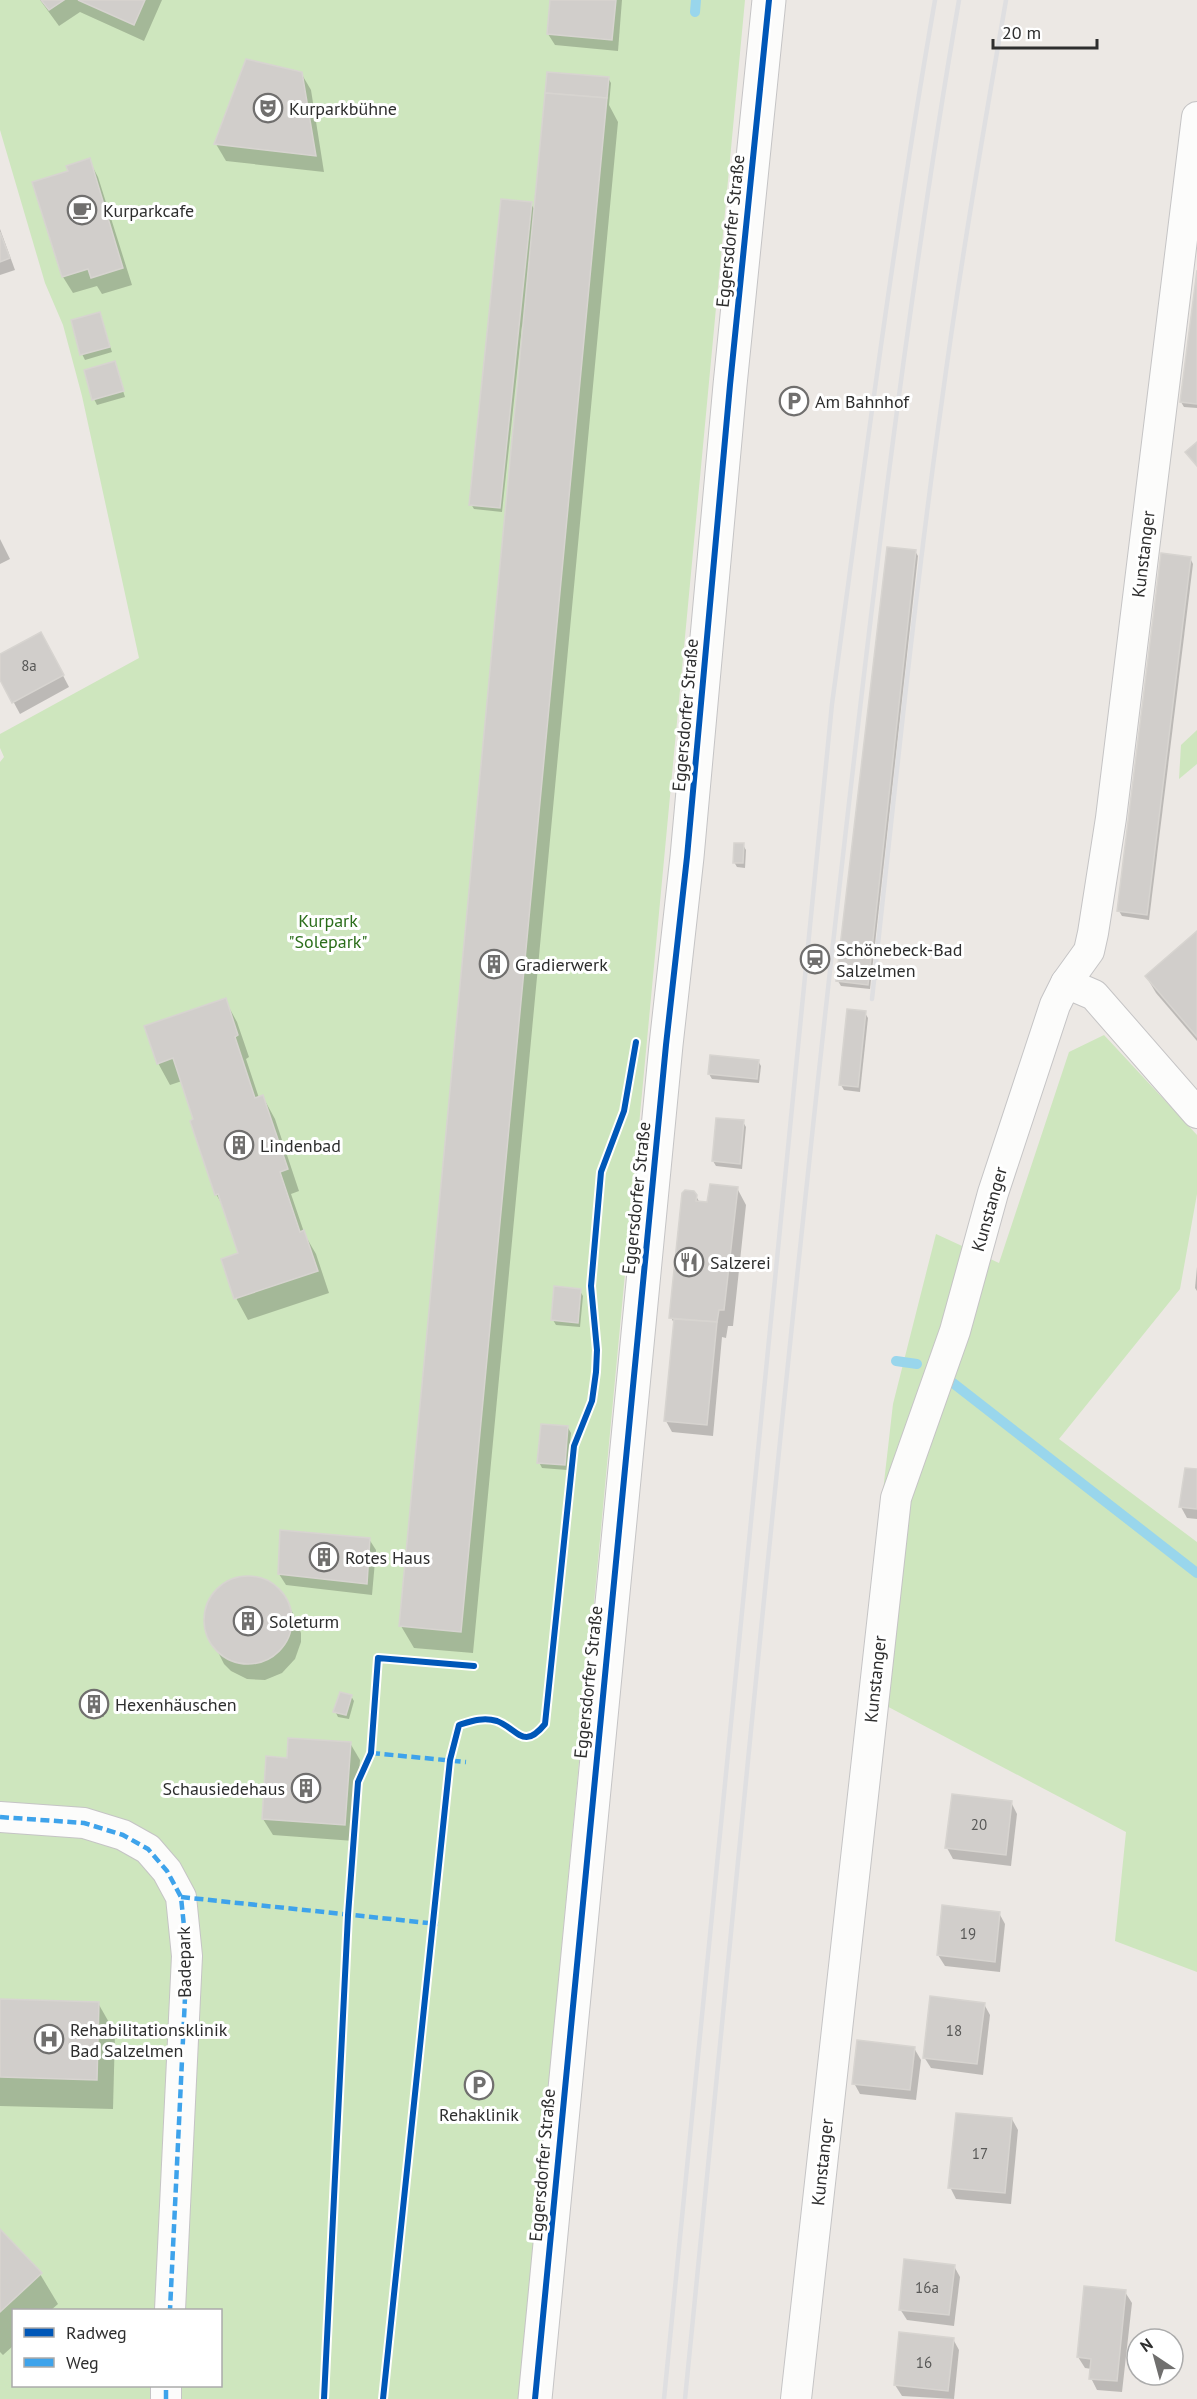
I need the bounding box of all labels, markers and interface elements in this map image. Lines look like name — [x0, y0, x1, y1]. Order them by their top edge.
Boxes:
scale bar — [993, 12, 1096, 50]
text: 20 m — [1002, 21, 1041, 44]
theatre icon: Kurparkbühne — [252, 92, 284, 124]
place label: Kurparkbühne — [289, 97, 397, 120]
street label: Eggersdorfer Straße — [711, 154, 749, 308]
cafe icon: Kurparkcafe — [66, 194, 98, 226]
place label: Kurparkcafe — [103, 199, 194, 222]
parking icon: Am Bahnhof — [778, 385, 810, 417]
place label: Am Bahnhof — [815, 390, 910, 413]
street label: Kunstanger — [1126, 509, 1160, 599]
street label: Eggersdorfer Straße — [667, 638, 703, 792]
house number: 8a — [21, 656, 37, 675]
park label: Kurpark "Solepark" — [288, 909, 368, 953]
place label: Schönebeck-Bad Salzelmen — [836, 938, 962, 982]
station icon: Schönebeck-Bad Salzelmen — [799, 943, 831, 975]
building icon: Gradierwerk — [478, 948, 510, 980]
place label: Gradierwerk — [515, 953, 608, 976]
street label: Eggersdorfer Straße — [617, 1121, 655, 1275]
building icon: Lindenbad — [223, 1129, 255, 1161]
place label: Lindenbad — [260, 1134, 341, 1157]
street label: Kunstanger — [966, 1164, 1012, 1254]
restaurant icon: Salzerei — [673, 1246, 705, 1278]
place label: Salzerei — [710, 1251, 771, 1274]
building icon: Rotes Haus — [308, 1541, 340, 1573]
place label: Rotes Haus — [345, 1546, 430, 1569]
building icon: Soleturm — [232, 1605, 264, 1637]
street label: Eggersdorfer Straße — [569, 1605, 607, 1759]
place label: Soleturm — [269, 1610, 339, 1633]
street label: Kunstanger — [859, 1634, 891, 1724]
building icon: Hexenhäuschen — [78, 1688, 110, 1720]
place label: Hexenhäuschen — [115, 1693, 237, 1716]
building icon: Schausiedehaus — [290, 1772, 322, 1804]
place label: Schausiedehaus — [162, 1777, 285, 1800]
house number: 20 — [971, 1815, 987, 1834]
house number: 19 — [960, 1924, 976, 1943]
street label: Badepark — [172, 1926, 196, 1998]
place label: Rehabilitationsklinik Bad Salzelmen — [70, 2018, 228, 2062]
house number: 18 — [946, 2021, 962, 2040]
hospital icon: Rehabilitationsklinik Bad Salzelmen — [33, 2023, 65, 2055]
parking icon: Rehaklinik — [463, 2069, 495, 2101]
street label: Eggersdorfer Straße — [524, 2088, 560, 2242]
place label: Rehaklinik — [439, 2103, 519, 2126]
street label: Kunstanger — [806, 2117, 838, 2207]
house number: 17 — [972, 2144, 988, 2163]
house number: 16a — [915, 2278, 939, 2297]
legend — [12, 2309, 222, 2387]
text: Radweg — [66, 2321, 127, 2344]
north arrow — [1125, 2327, 1185, 2387]
text: N — [1136, 2334, 1156, 2356]
text: Weg — [66, 2351, 99, 2374]
house number: 16 — [916, 2353, 932, 2372]

